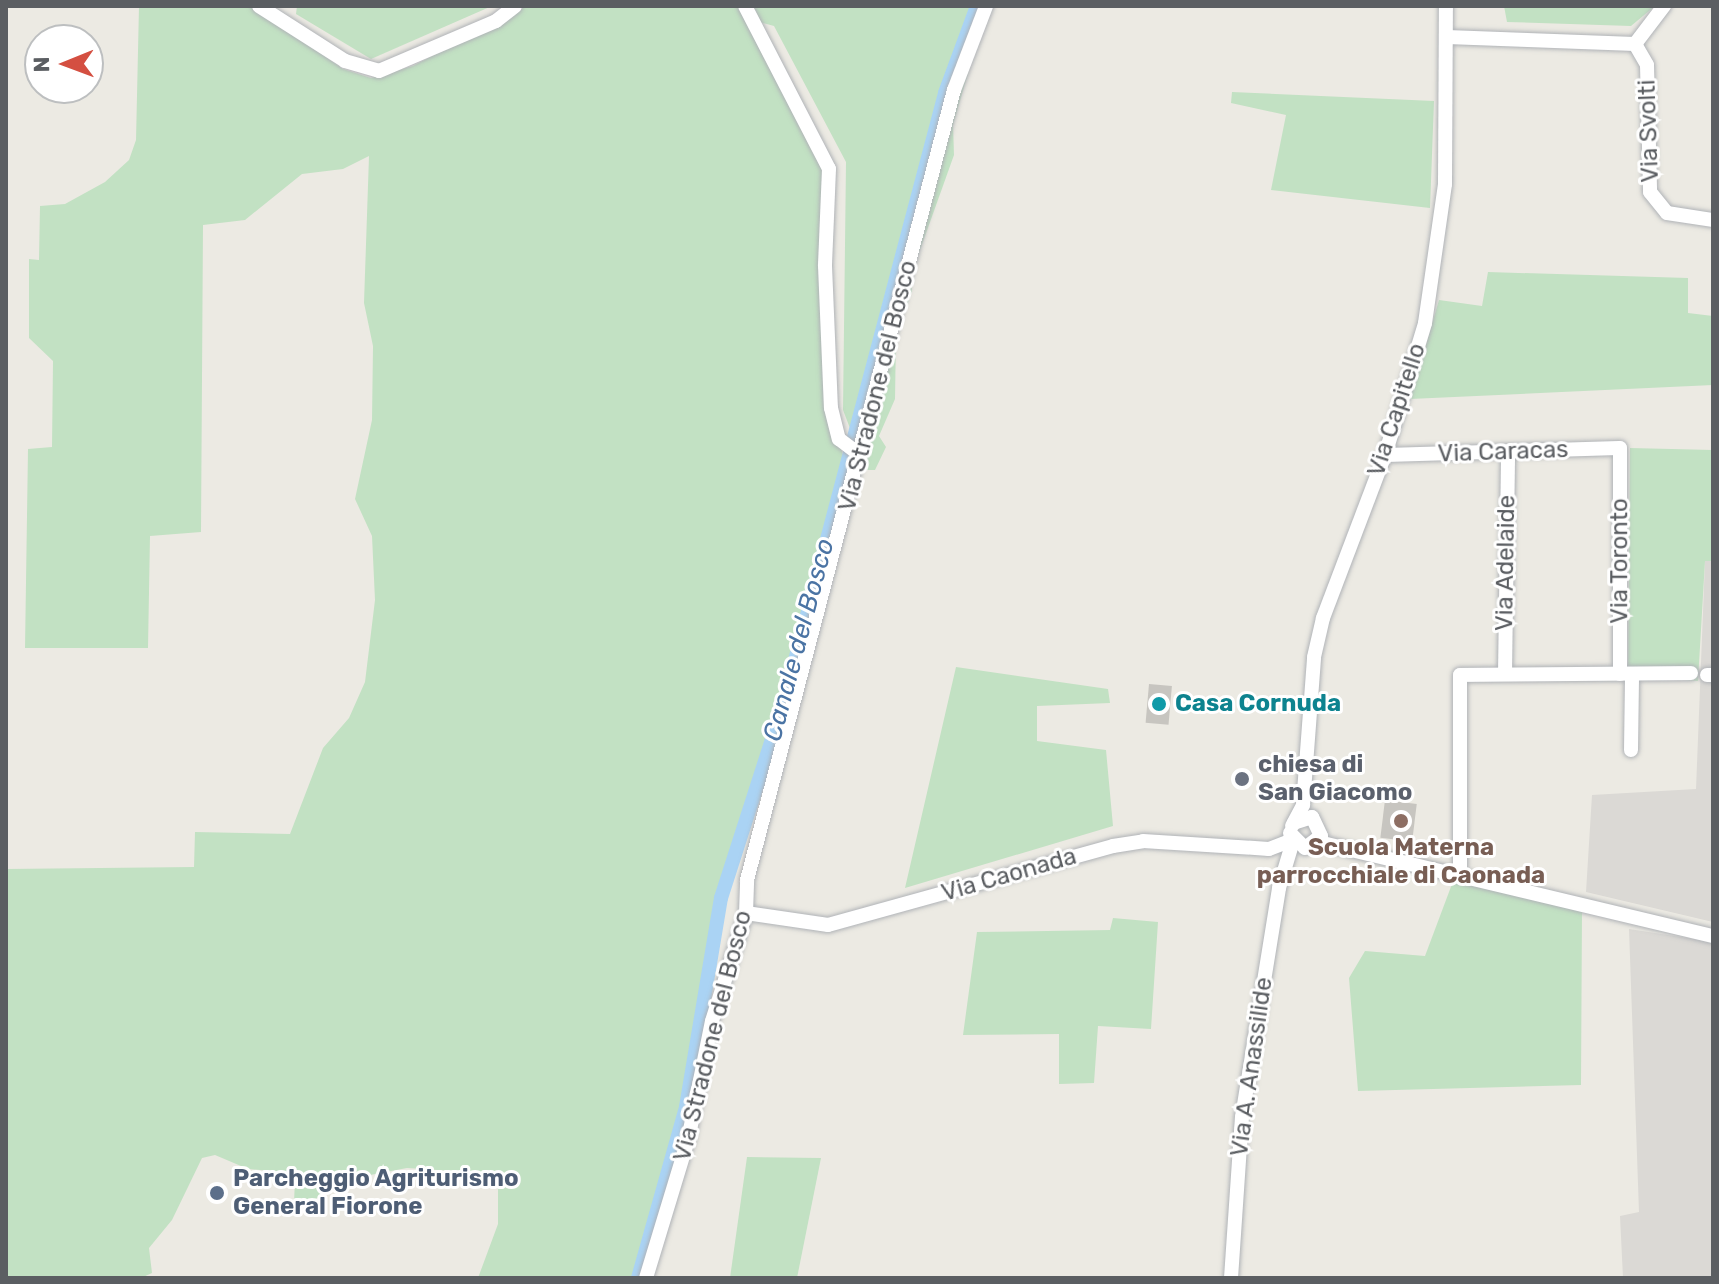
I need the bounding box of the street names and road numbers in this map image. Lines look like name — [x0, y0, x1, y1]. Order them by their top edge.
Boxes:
street label: Via Svolti — [1633, 79, 1665, 183]
street label: Via Stradone del Bosco — [833, 258, 923, 514]
street label: Via Capitello — [1362, 340, 1432, 480]
street label: Via Caracas — [1437, 435, 1569, 469]
street label: Via Adelaide — [1490, 494, 1522, 632]
street label: Via Toronto — [1606, 498, 1634, 624]
street label: Via Caonada — [938, 842, 1080, 908]
street label: Via Stradone del Bosco — [668, 908, 758, 1164]
street label: Via A. Anassilide — [1225, 975, 1279, 1159]

